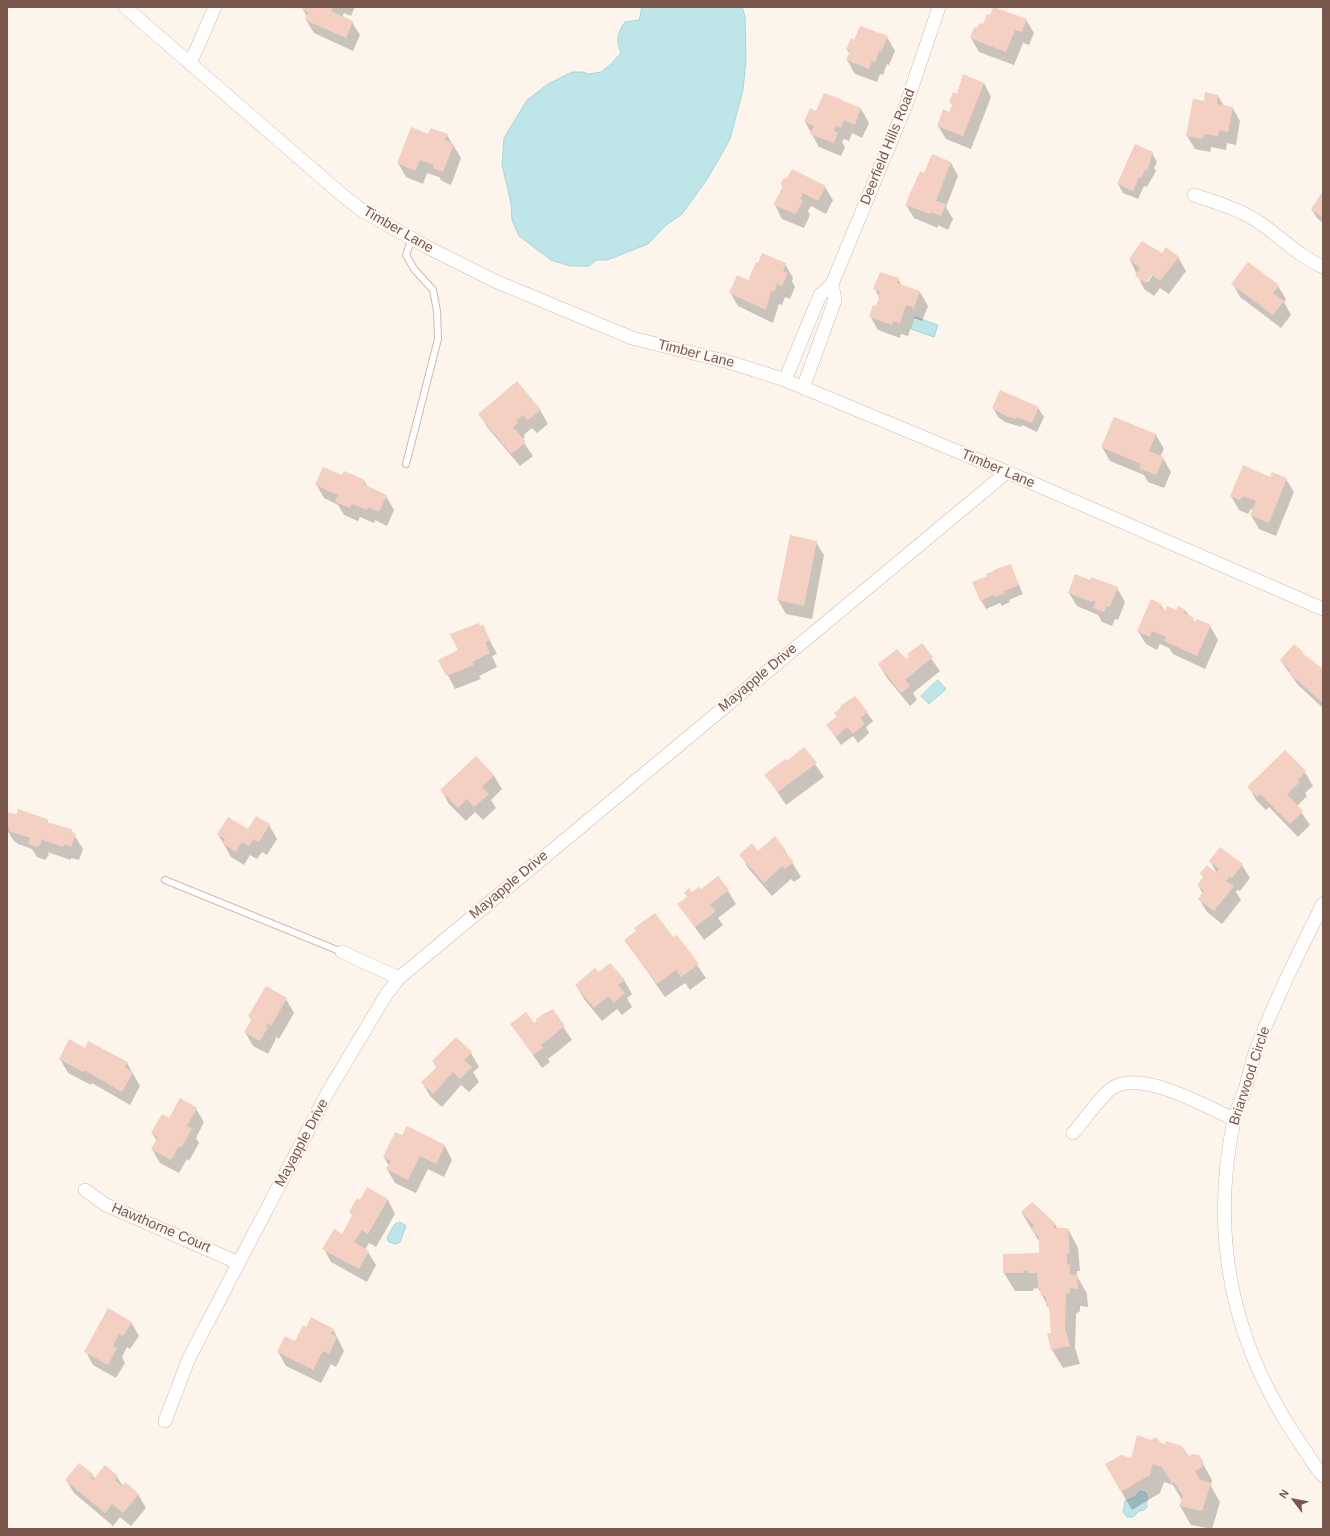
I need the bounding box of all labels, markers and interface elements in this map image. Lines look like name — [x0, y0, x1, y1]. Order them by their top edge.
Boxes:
street label: Deerfield Hills Road — [857, 86, 919, 208]
street label: Timber Lane — [360, 203, 436, 257]
street label: Timber Lane — [656, 336, 736, 372]
street label: Timber Lane — [959, 446, 1037, 492]
street label: Mayapple Drive — [715, 640, 801, 716]
street label: Mayapple Drive — [466, 847, 552, 923]
street label: Briarwood Circle — [1226, 1025, 1274, 1127]
street label: Mayapple Drive — [272, 1096, 332, 1190]
street label: Hawthorne Court — [109, 1200, 213, 1256]
north arrow — [1274, 1480, 1314, 1520]
text: N — [1277, 1487, 1291, 1500]

